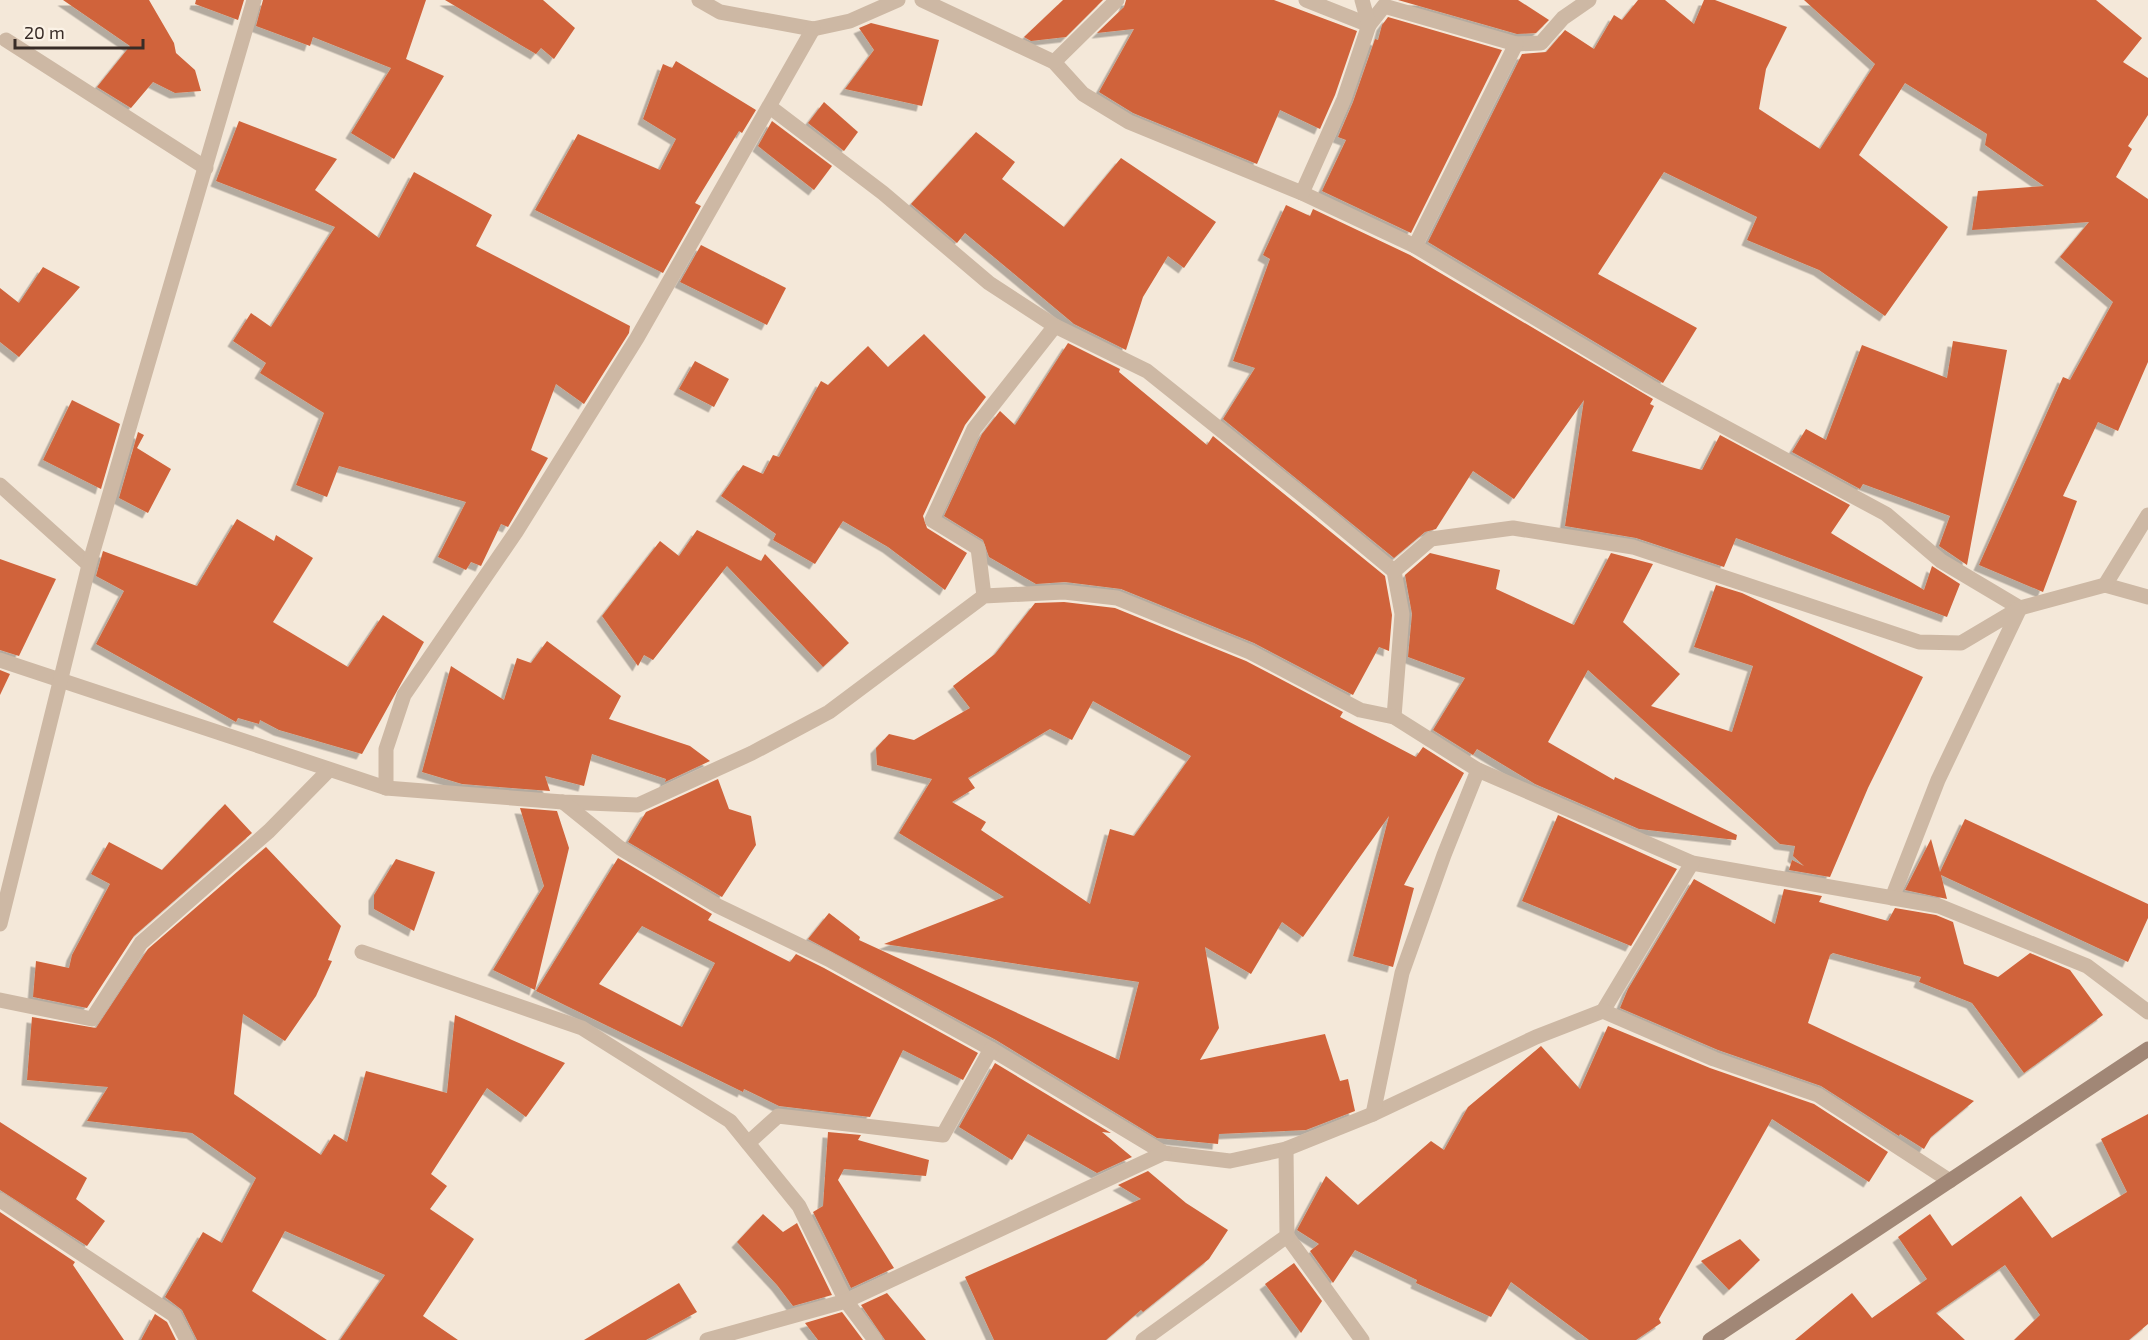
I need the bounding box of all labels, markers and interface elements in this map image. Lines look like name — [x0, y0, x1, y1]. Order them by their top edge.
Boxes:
scale bar — [15, 12, 142, 50]
text: 20 m — [24, 21, 65, 43]

